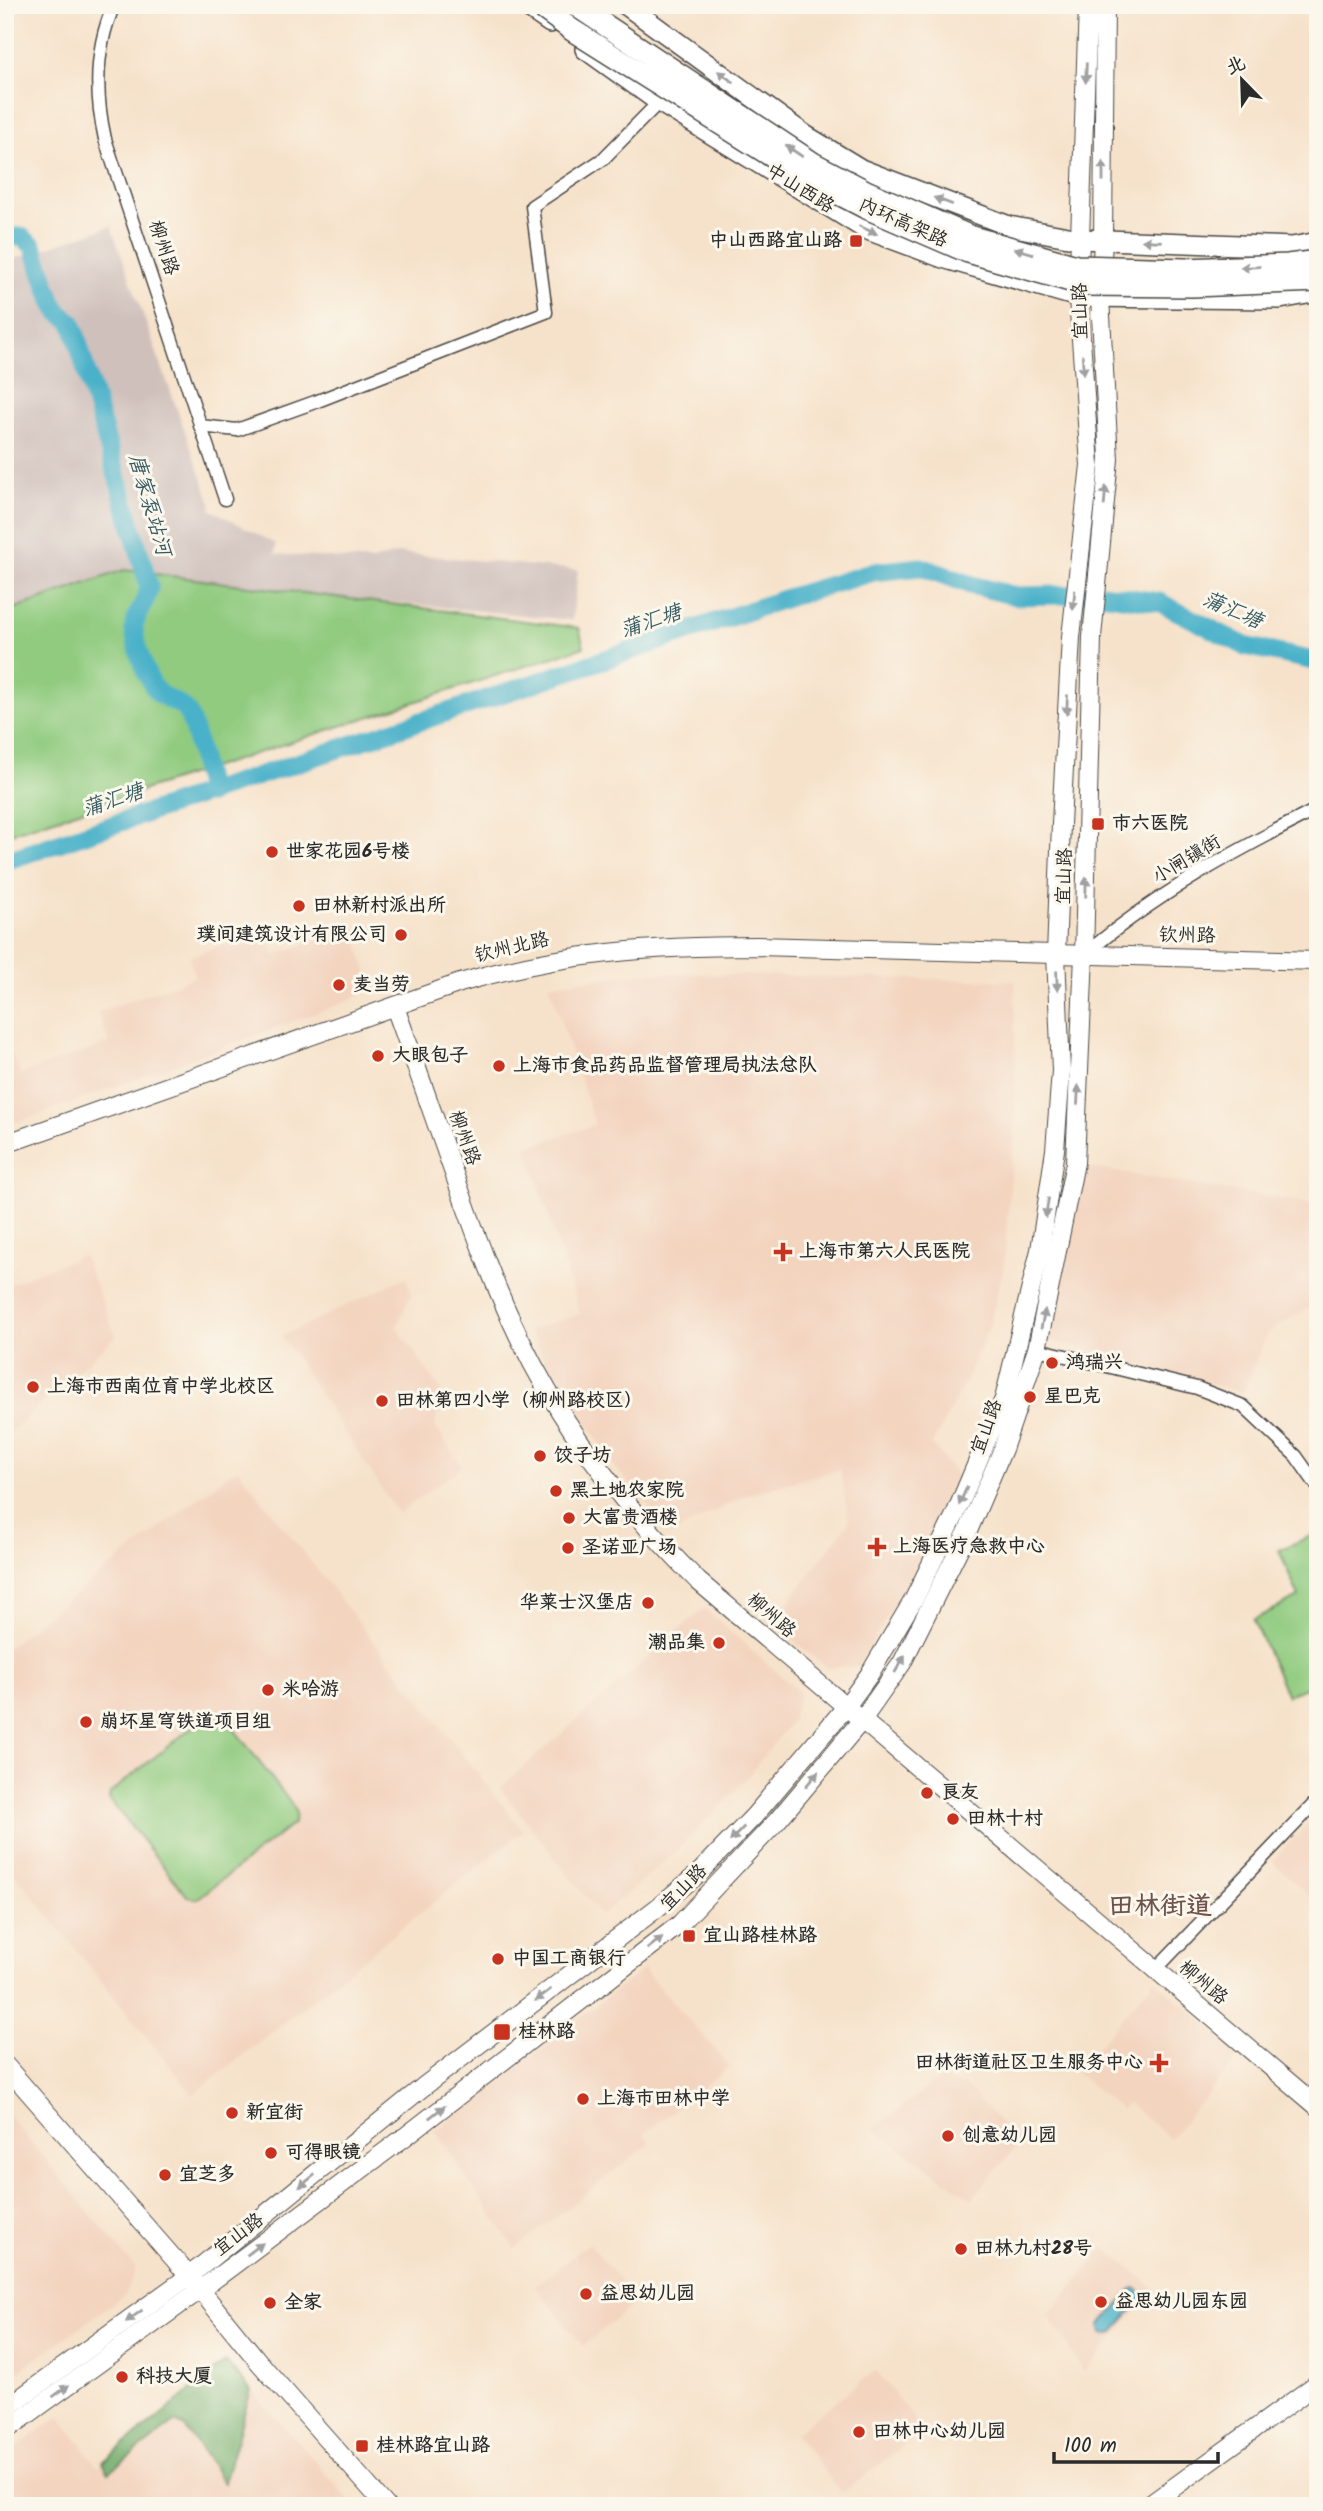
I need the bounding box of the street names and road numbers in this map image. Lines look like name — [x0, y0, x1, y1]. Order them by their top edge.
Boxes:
street label: 中山西路 — [760, 156, 840, 222]
street label: 内环高架路 — [853, 190, 953, 256]
street label: 柳州路 — [140, 216, 186, 280]
street label: 宜山路 — [1066, 282, 1096, 340]
street label: 小闸镇街 — [1147, 828, 1227, 892]
street label: 宜山路 — [1049, 847, 1081, 905]
street label: 钦州路 — [1158, 921, 1216, 951]
street label: 钦州北路 — [472, 925, 552, 971]
street label: 柳州路 — [440, 1106, 488, 1170]
street label: 宜山路 — [963, 1395, 1011, 1459]
street label: 柳州路 — [740, 1586, 802, 1646]
street label: 宜山路 — [653, 1857, 715, 1919]
street label: 柳州路 — [1172, 1953, 1234, 2013]
street label: 宜山路 — [207, 2206, 271, 2264]

